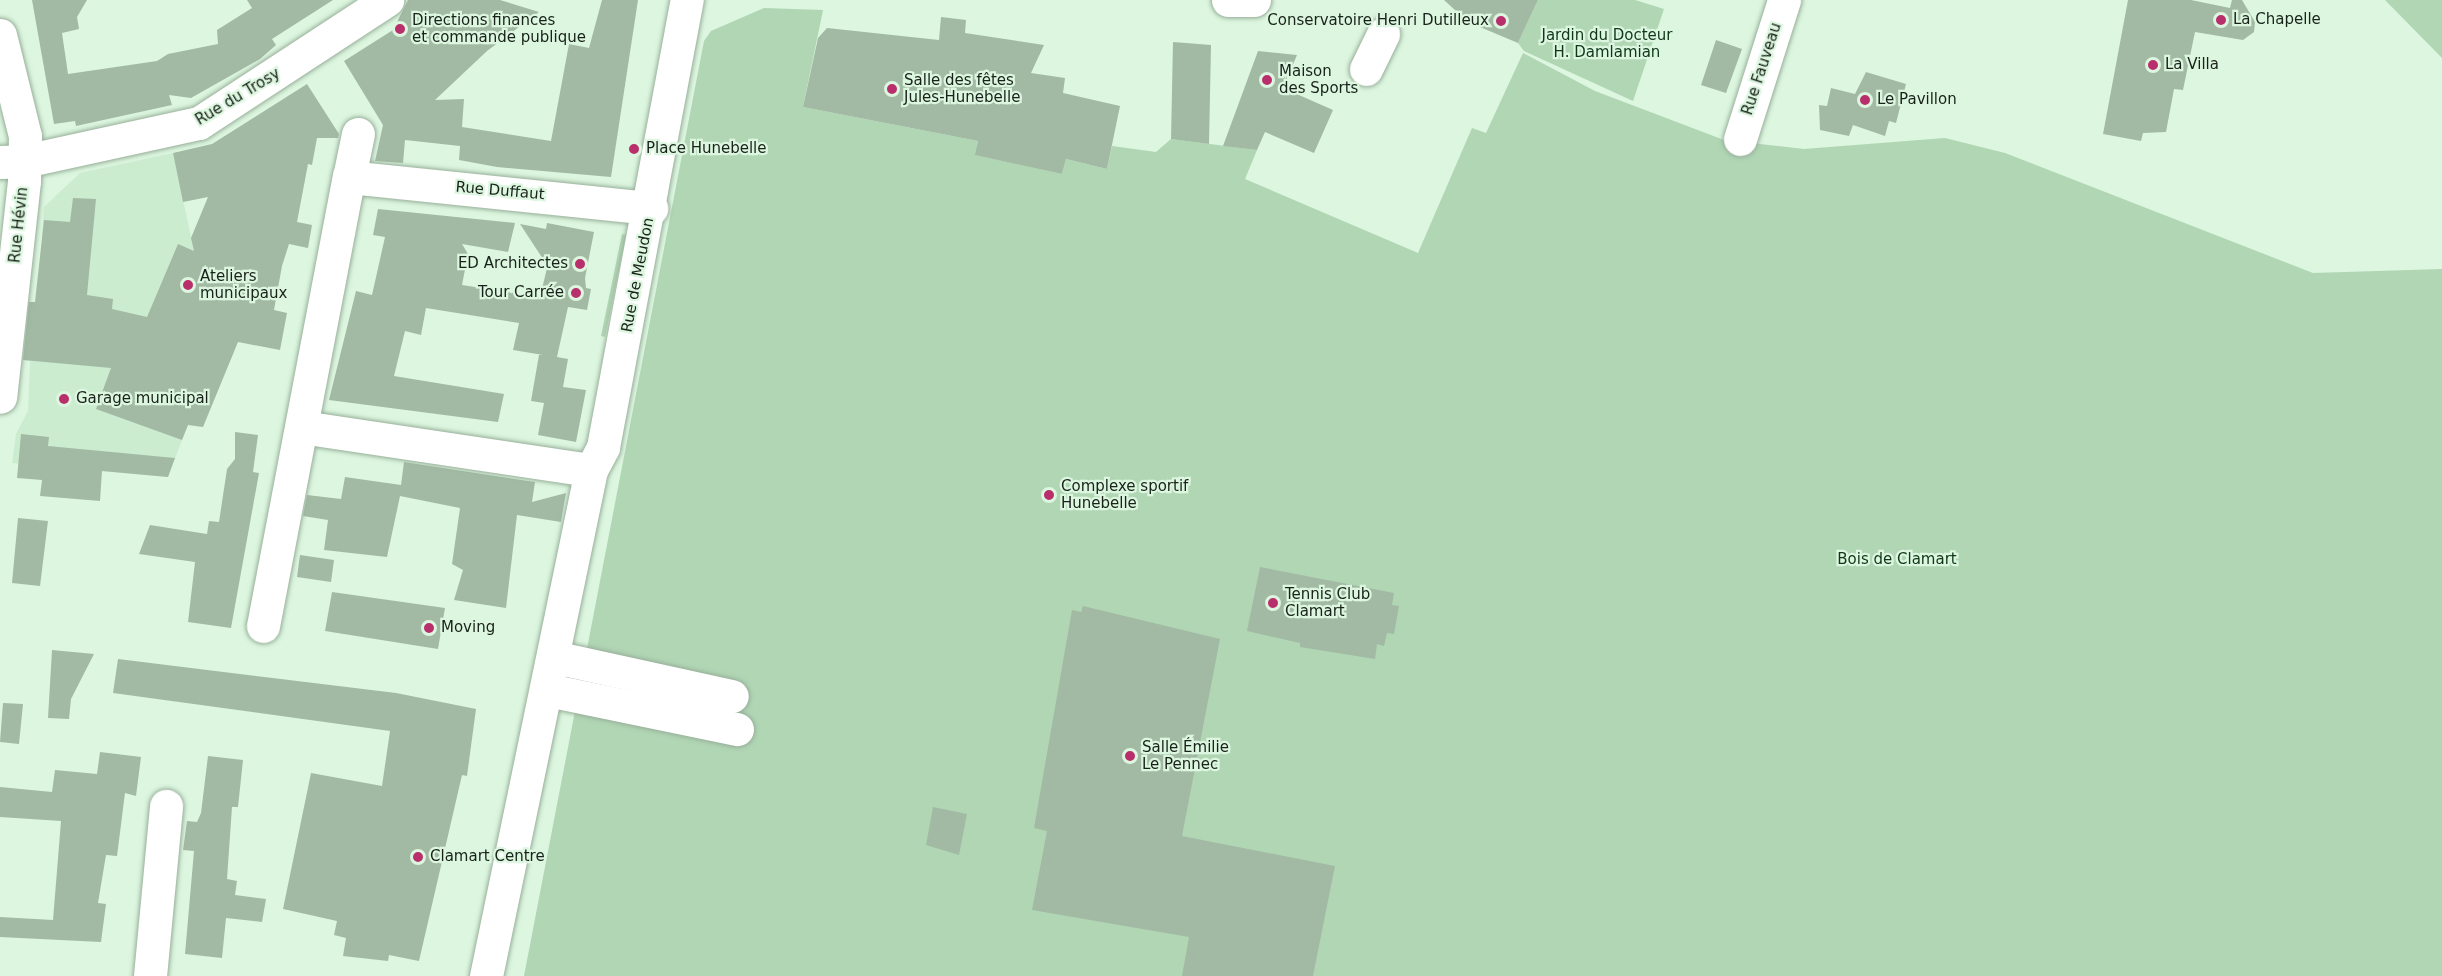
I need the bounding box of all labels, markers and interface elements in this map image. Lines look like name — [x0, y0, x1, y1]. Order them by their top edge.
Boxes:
place label: Directions finances et commande publique — [412, 11, 586, 46]
place label: La Chapelle — [2233, 11, 2321, 29]
place label: Conservatoire Henri Dutilleux — [1267, 12, 1489, 30]
marker: La Chapelle — [2214, 13, 2228, 27]
marker: Conservatoire Henri Dutilleux — [1494, 14, 1508, 28]
street label: Rue Fauveau — [1739, 21, 1785, 117]
marker: Directions finances et commande publique — [393, 22, 407, 36]
park label: Jardin du Docteur H. Damlamian — [1541, 26, 1673, 61]
place label: La Villa — [2165, 56, 2219, 74]
marker: La Villa — [2146, 58, 2160, 72]
place label: Maison des Sports — [1279, 62, 1358, 97]
street label: Rue du Trosy — [192, 65, 284, 129]
place label: Salle des fêtes Jules-Hunebelle — [904, 71, 1020, 106]
marker: Maison des Sports — [1260, 73, 1274, 87]
marker: Salle des fêtes Jules-Hunebelle — [885, 82, 899, 96]
place label: Le Pavillon — [1877, 91, 1957, 109]
marker: Le Pavillon — [1858, 93, 1872, 107]
place label: Place Hunebelle — [646, 140, 766, 158]
marker: Place Hunebelle — [627, 142, 641, 156]
street label: Rue Duffaut — [455, 178, 545, 204]
street label: Rue Hévin — [6, 186, 32, 264]
street label: Rue de Meudon — [618, 216, 658, 334]
place label: ED Architectes — [458, 255, 568, 273]
marker: ED Architectes — [573, 257, 587, 271]
place label: Ateliers municipaux — [200, 267, 287, 302]
marker: Ateliers municipaux — [181, 278, 195, 292]
place label: Tour Carrée — [478, 284, 564, 302]
marker: Tour Carrée — [569, 286, 583, 300]
place label: Garage municipal — [76, 390, 209, 408]
marker: Garage municipal — [57, 392, 71, 406]
place label: Complexe sportif Hunebelle — [1061, 477, 1188, 512]
marker: Complexe sportif Hunebelle — [1042, 488, 1056, 502]
park label: Bois de Clamart — [1837, 551, 1957, 569]
place label: Tennis Club Clamart — [1285, 585, 1370, 620]
marker: Tennis Club Clamart — [1266, 596, 1280, 610]
place label: Moving — [441, 619, 495, 637]
marker: Moving — [422, 621, 436, 635]
place label: Salle Émilie Le Pennec — [1142, 738, 1229, 773]
marker: Salle Émilie Le Pennec — [1123, 749, 1137, 763]
place label: Clamart Centre — [430, 848, 545, 866]
marker: Clamart Centre — [411, 850, 425, 864]

